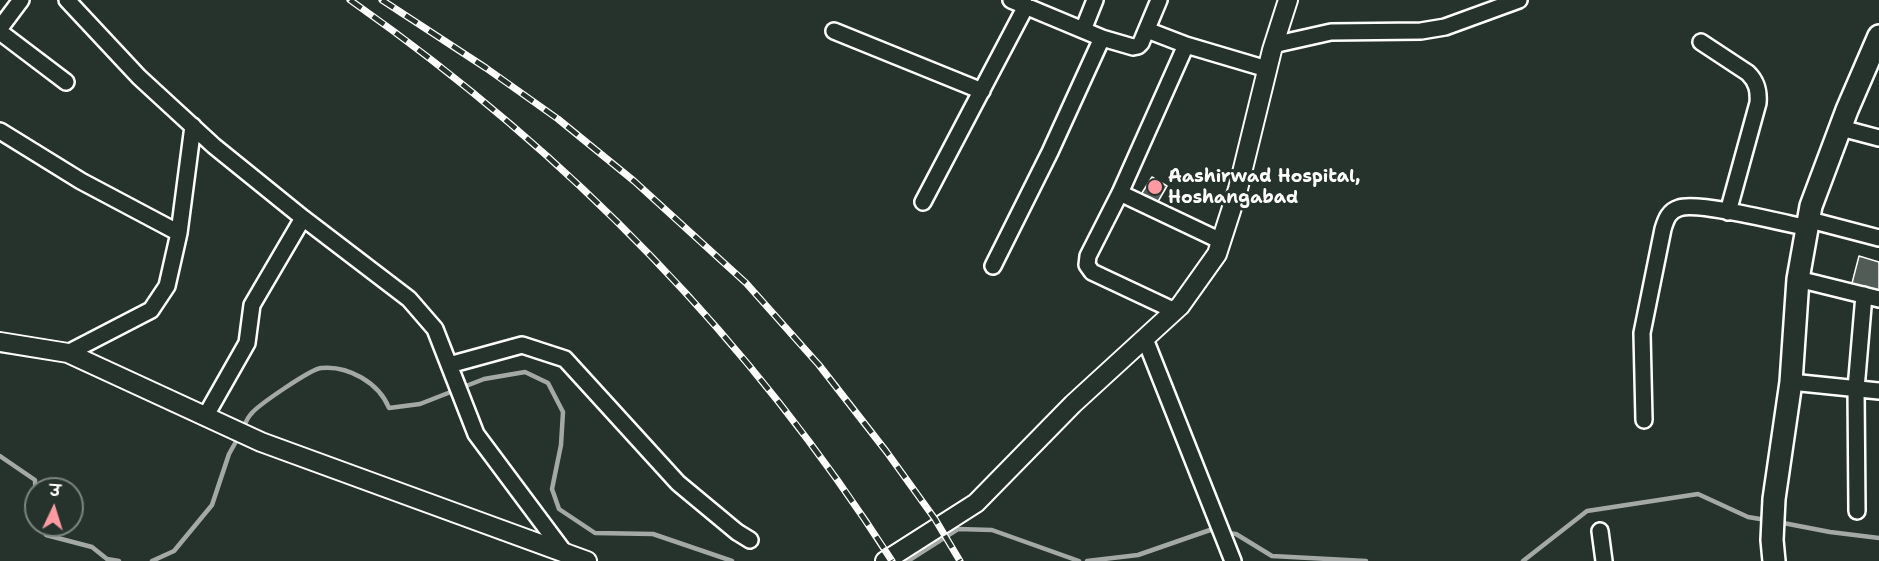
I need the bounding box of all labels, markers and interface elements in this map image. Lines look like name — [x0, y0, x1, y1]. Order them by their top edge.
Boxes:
place label: Aashirwad Hospital, Hoshangabad — [1168, 166, 1361, 208]
marker: Aashirwad Hospital, Hoshangabad — [1146, 178, 1164, 196]
north arrow — [24, 477, 84, 537]
text: उ — [49, 480, 61, 501]

